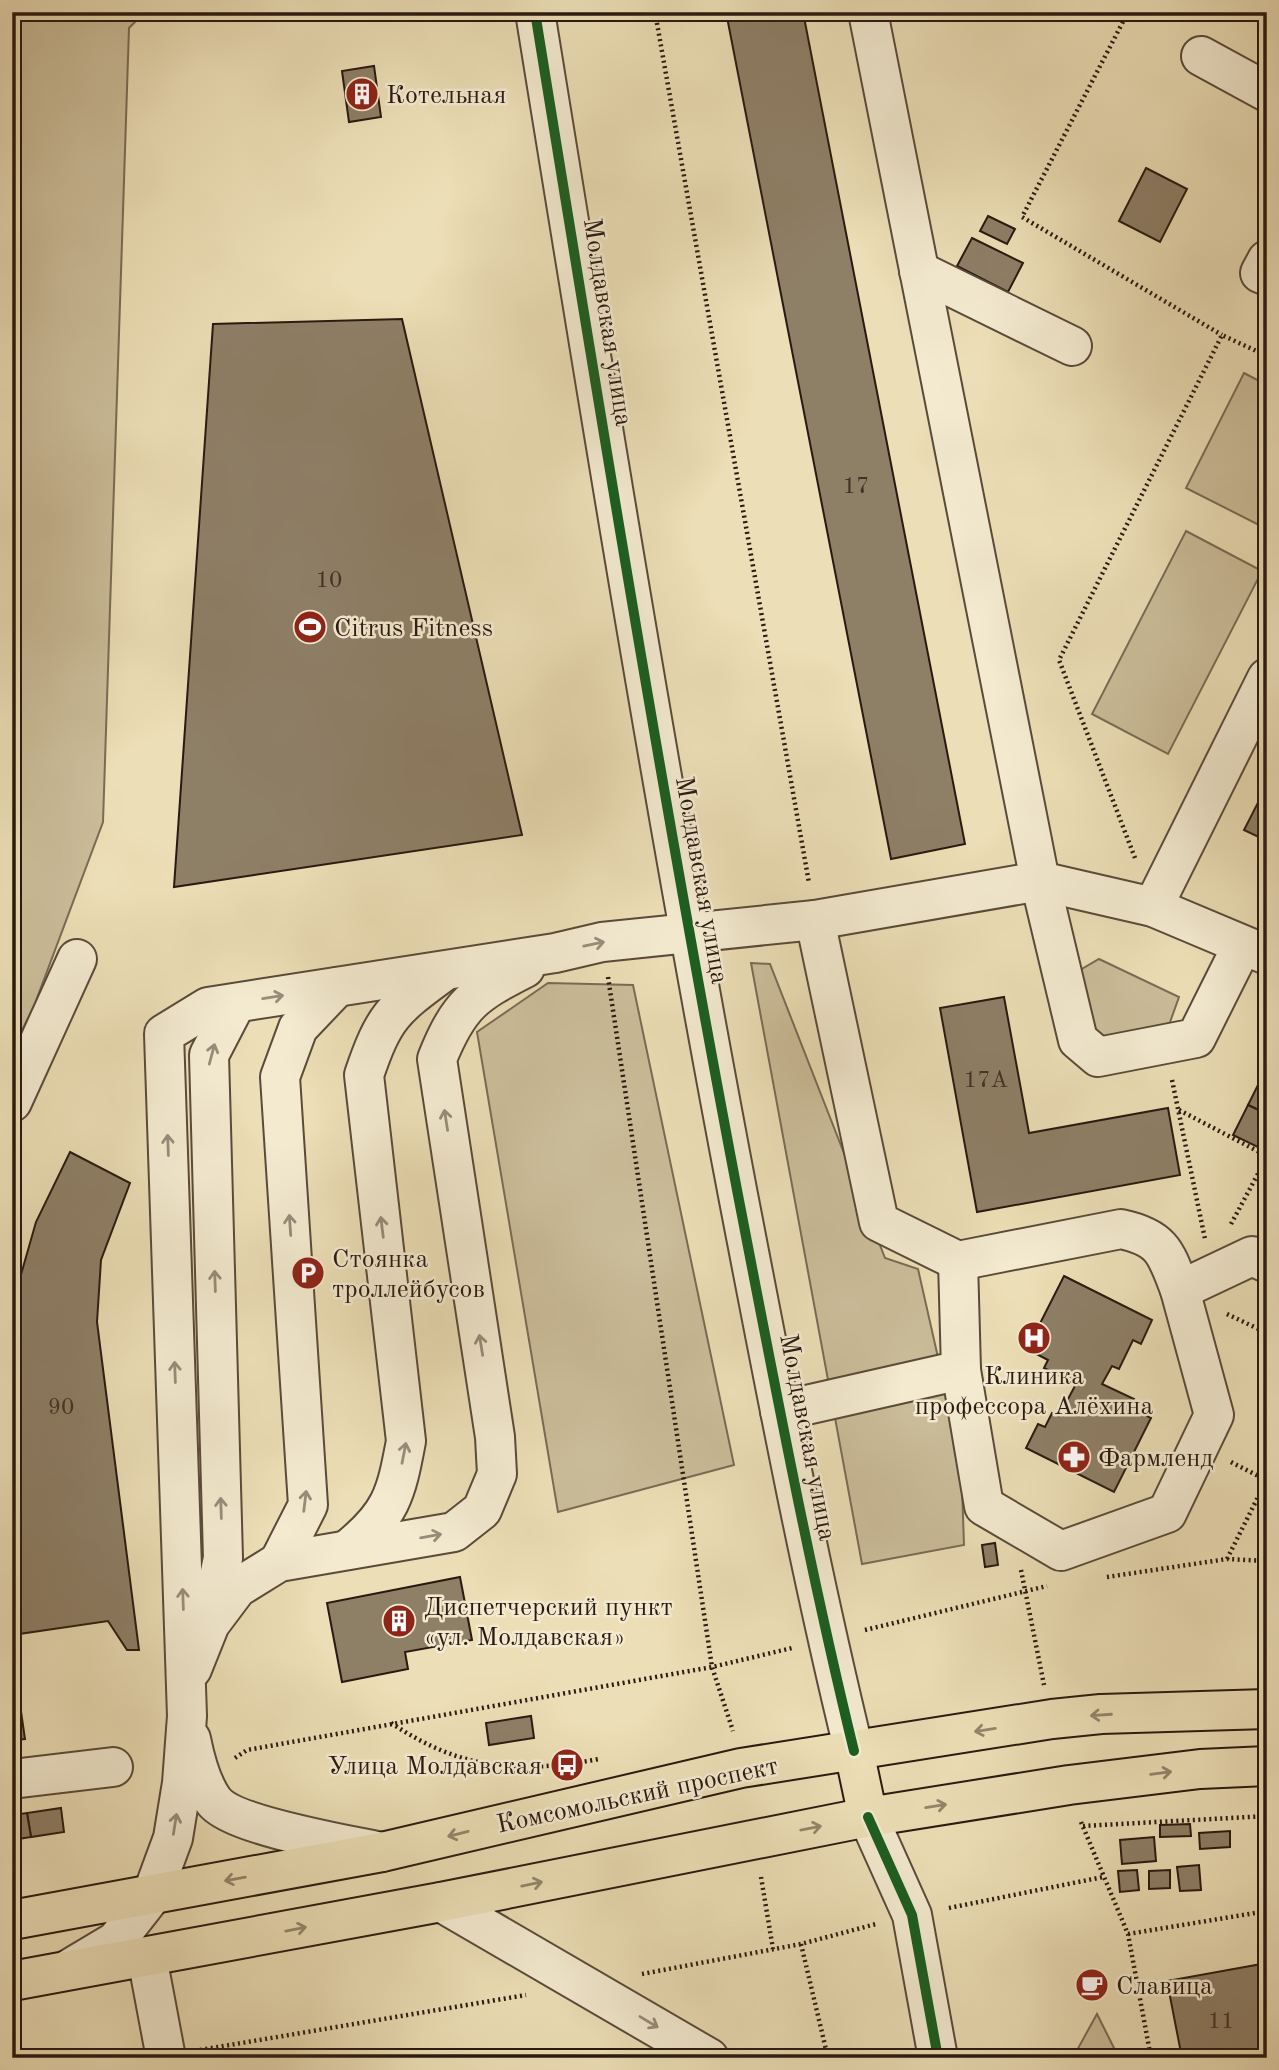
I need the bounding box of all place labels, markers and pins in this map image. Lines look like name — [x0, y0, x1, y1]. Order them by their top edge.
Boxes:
building icon: Котельная — [343, 75, 381, 113]
place label: Котельная — [386, 83, 507, 109]
sports icon: Citrus Fitness — [291, 608, 329, 646]
place label: Citrus Fitness — [334, 616, 493, 642]
place label: Стоянка троллейбусов — [332, 1247, 485, 1303]
parking icon: Стоянка троллейбусов — [289, 1254, 327, 1292]
hospital icon: Клиника профессора Алёхина — [1015, 1319, 1053, 1357]
place label: Клиника профессора Алёхина — [915, 1364, 1153, 1420]
pharmacy icon: Фармленд — [1055, 1438, 1093, 1476]
place label: Фармленд — [1098, 1446, 1213, 1472]
place label: Диспетчерский пункт «ул. Молдавская» — [424, 1595, 673, 1651]
building icon: Диспетчерский пункт «ул. Молдавская» — [380, 1602, 418, 1640]
bus stop icon: Улица Молдавская — [548, 1746, 586, 1784]
place label: Улица Молдавская — [328, 1754, 542, 1780]
cafe icon: Славица — [1073, 1966, 1111, 2004]
place label: Славица — [1116, 1974, 1213, 2000]

